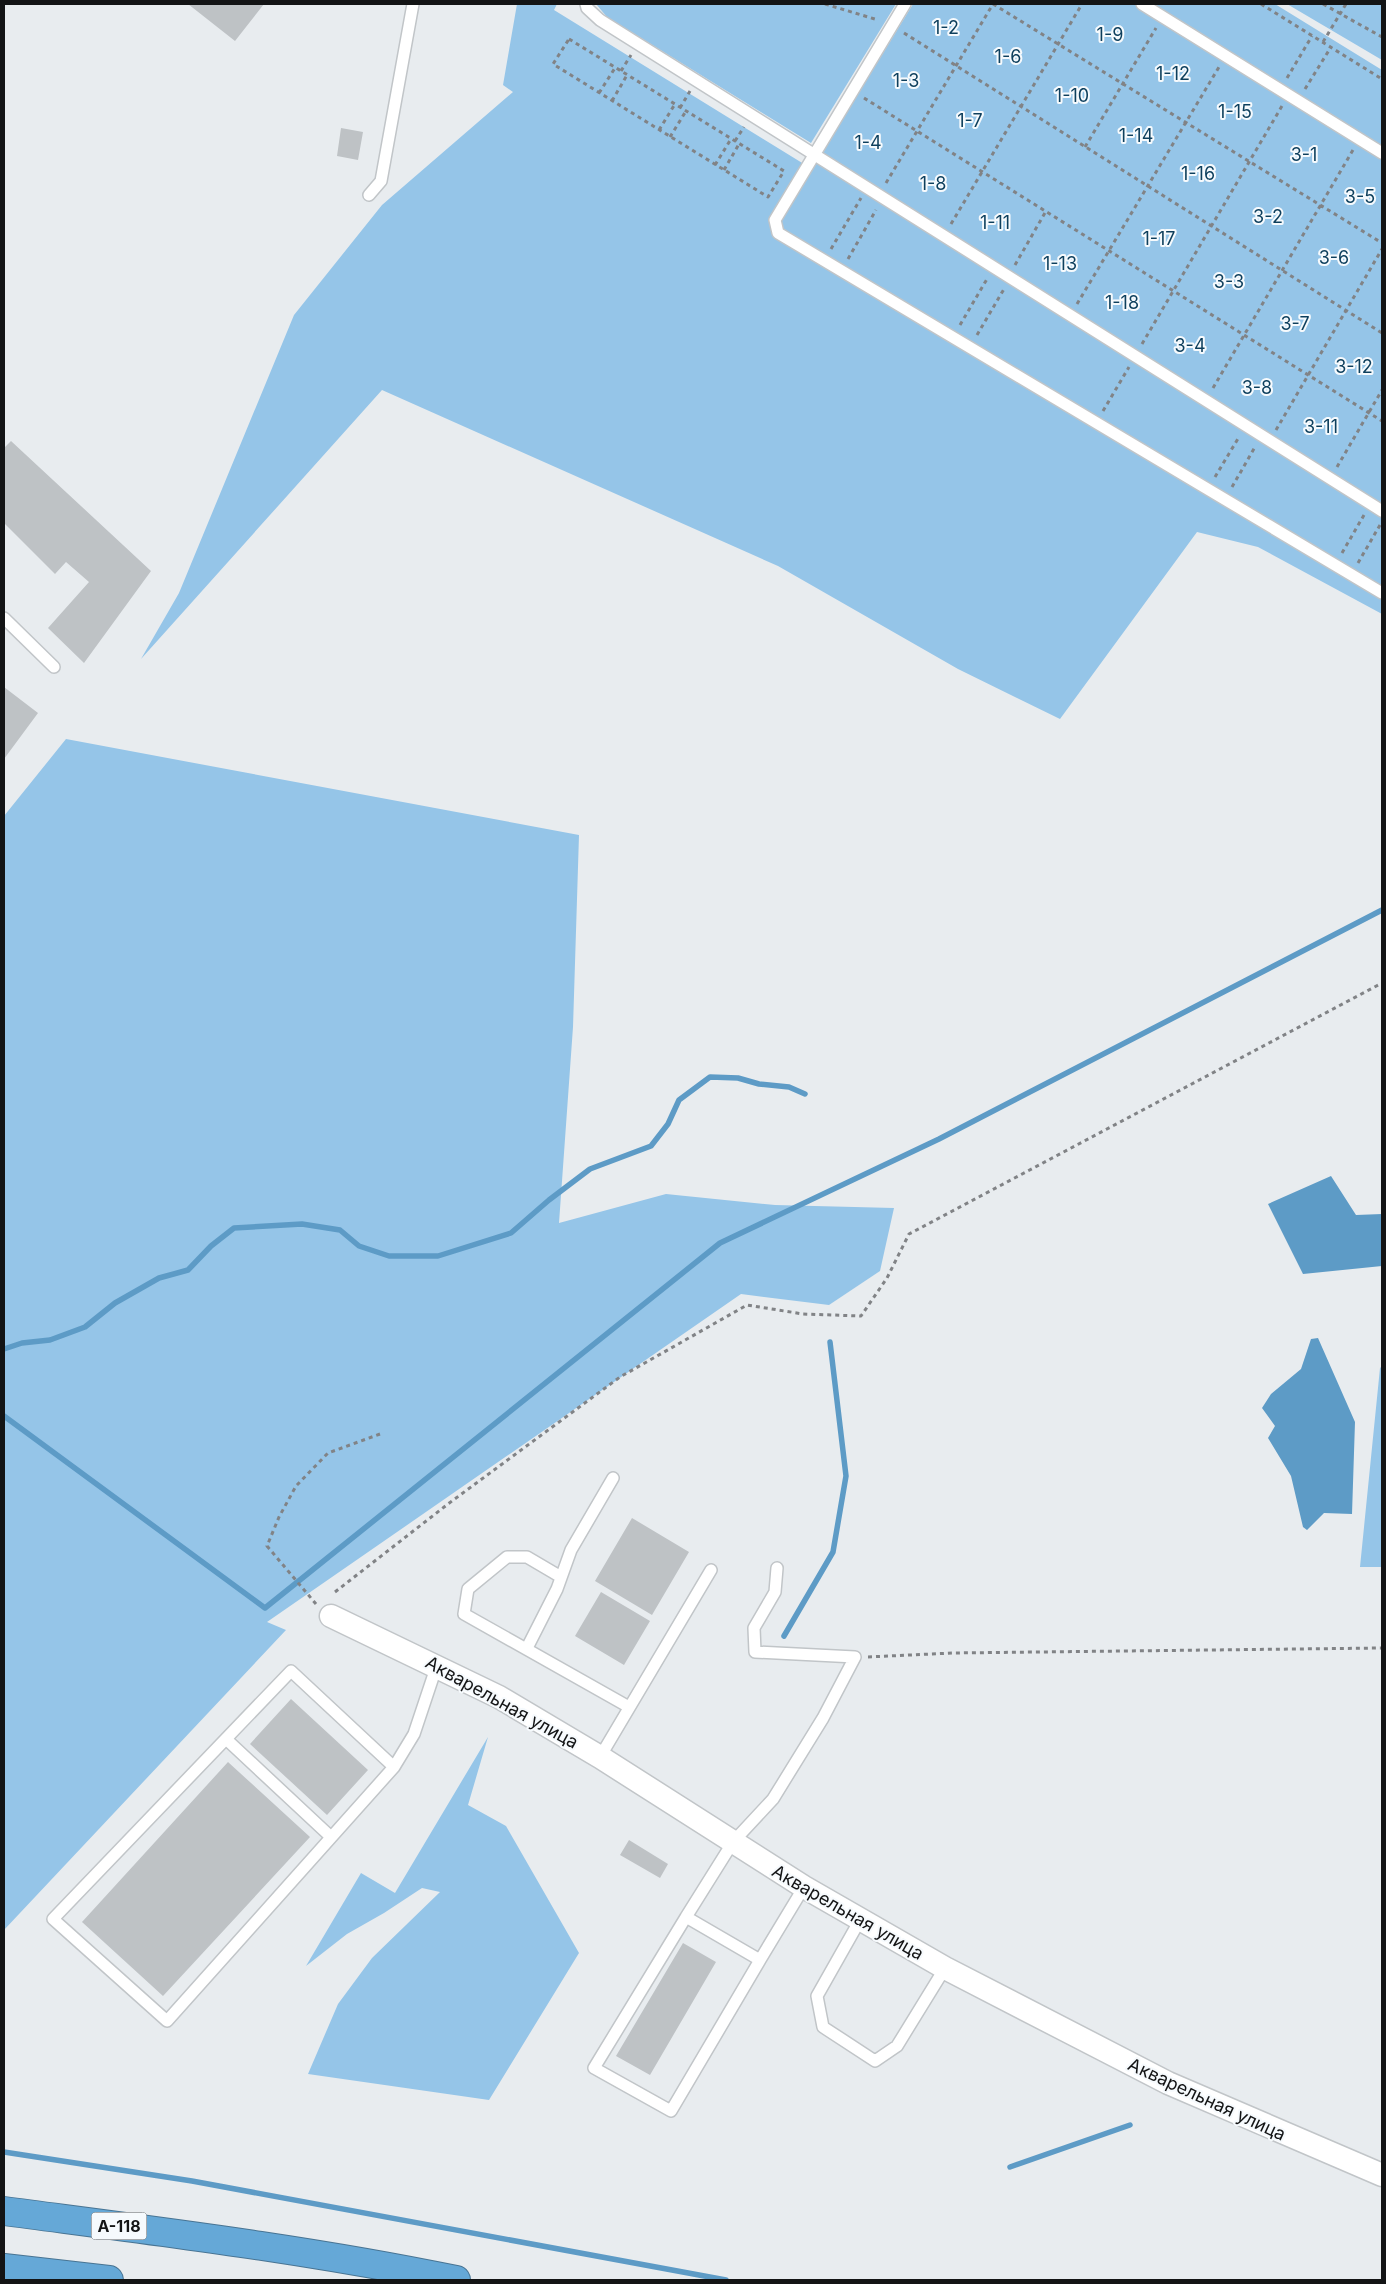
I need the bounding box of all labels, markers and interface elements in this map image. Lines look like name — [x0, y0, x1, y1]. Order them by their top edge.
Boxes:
park label: 1-2 — [933, 17, 959, 38]
park label: 1-9 — [1097, 24, 1123, 45]
park label: 1-6 — [995, 46, 1021, 67]
park label: 1-12 — [1156, 63, 1190, 84]
park label: 1-3 — [893, 70, 919, 91]
park label: 1-10 — [1055, 85, 1089, 106]
park label: 1-15 — [1218, 101, 1252, 122]
park label: 1-7 — [957, 110, 983, 131]
park label: 1-14 — [1119, 125, 1153, 146]
park label: 1-4 — [854, 132, 882, 153]
park label: 3-1 — [1291, 144, 1317, 165]
park label: 1-16 — [1181, 163, 1215, 184]
park label: 1-8 — [920, 173, 946, 194]
park label: 3-5 — [1345, 186, 1375, 207]
park label: 3-2 — [1253, 206, 1283, 227]
park label: 1-11 — [980, 212, 1010, 233]
park label: 1-17 — [1142, 228, 1176, 249]
park label: 3-6 — [1319, 247, 1349, 268]
park label: 1-13 — [1043, 253, 1077, 274]
park label: 3-3 — [1214, 271, 1244, 292]
park label: 1-18 — [1105, 292, 1139, 313]
park label: 3-7 — [1280, 313, 1310, 334]
park label: 3-4 — [1174, 335, 1206, 356]
park label: 3-12 — [1335, 356, 1373, 377]
park label: 3-8 — [1242, 377, 1272, 398]
park label: 3-11 — [1304, 416, 1338, 437]
street label: Акварельная улица — [422, 1651, 582, 1753]
street label: Акварельная улица — [769, 1860, 927, 1964]
street label: Акварельная улица — [1125, 2053, 1289, 2145]
road number: А-118 — [92, 2212, 146, 2240]

